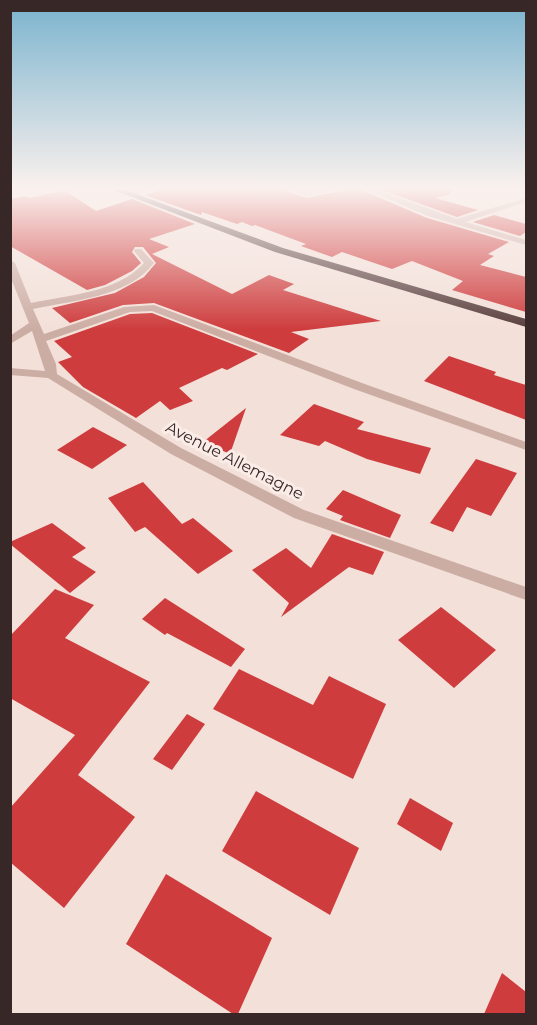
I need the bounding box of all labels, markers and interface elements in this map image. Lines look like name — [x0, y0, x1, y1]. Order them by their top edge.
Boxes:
street label: Avenue Allemagne — [163, 417, 307, 503]

